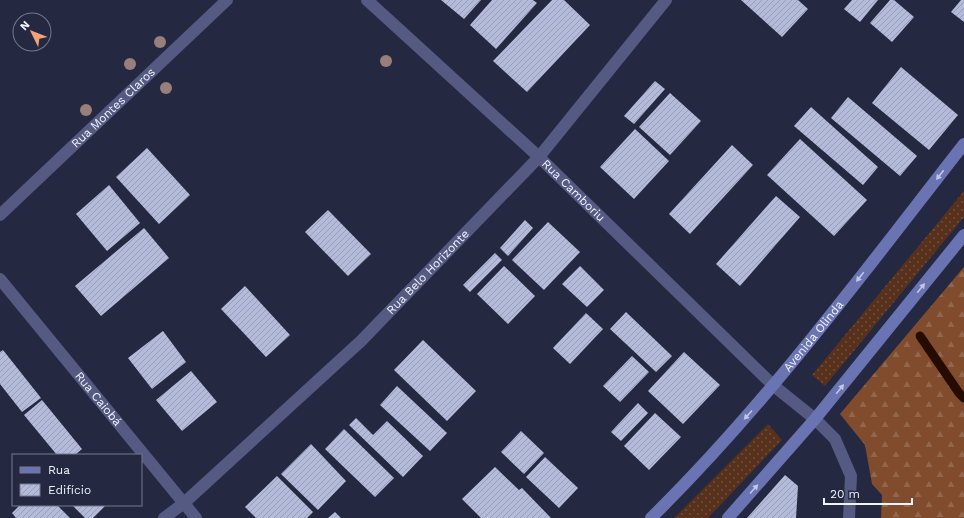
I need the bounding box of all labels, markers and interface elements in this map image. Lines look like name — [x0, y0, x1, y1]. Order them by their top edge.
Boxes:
north arrow — [12, 12, 52, 52]
text: N — [18, 18, 33, 33]
street label: Rua Montes Claros — [69, 65, 158, 151]
street label: Rua Camboriu — [539, 157, 608, 224]
one-way arrow — [936, 169, 944, 180]
street label: Rua Belo Horizonte — [384, 227, 472, 317]
one-way arrow — [856, 271, 864, 282]
one-way arrow — [917, 283, 926, 294]
street label: Avenida Olinda — [781, 298, 846, 374]
street label: Rua Caiobá — [72, 369, 125, 429]
one-way arrow — [835, 384, 844, 395]
one-way arrow — [743, 410, 753, 420]
legend — [12, 454, 142, 506]
text: Rua — [48, 463, 70, 477]
scale bar — [824, 480, 912, 506]
text: Edifício — [48, 483, 91, 497]
one-way arrow — [750, 484, 759, 494]
text: 20 m — [830, 487, 860, 501]

